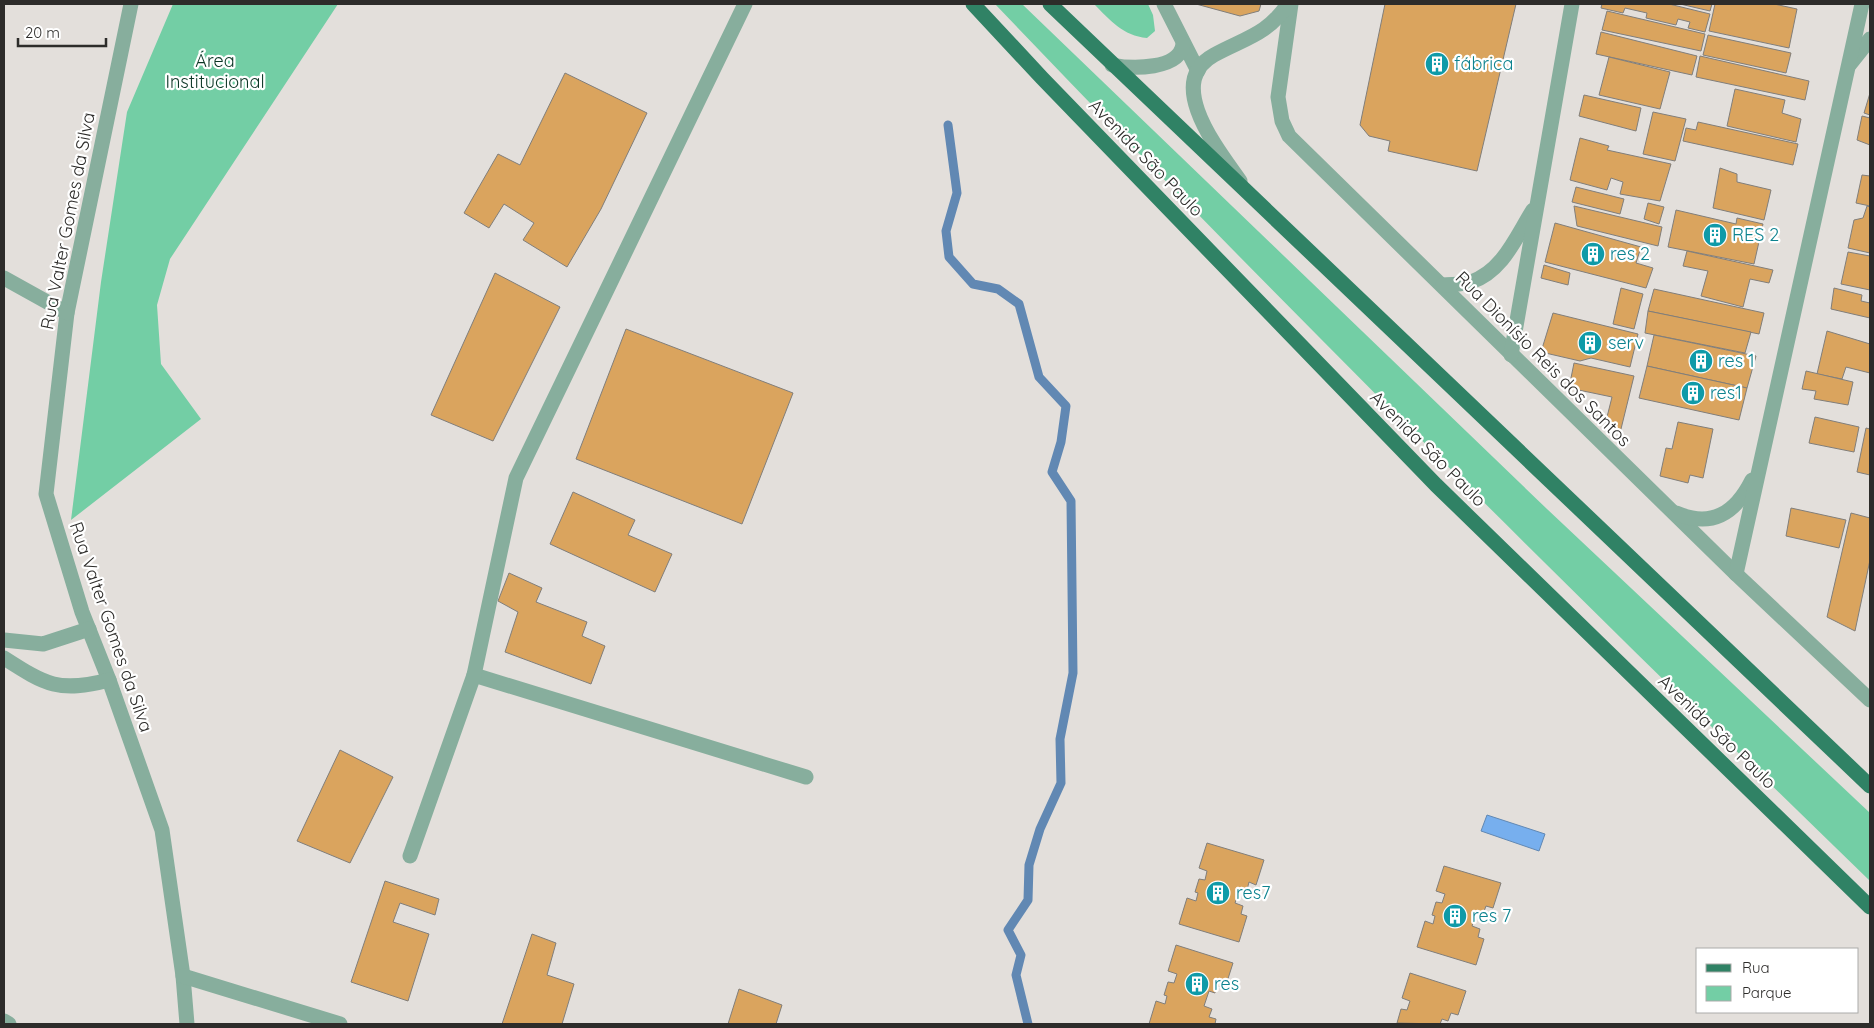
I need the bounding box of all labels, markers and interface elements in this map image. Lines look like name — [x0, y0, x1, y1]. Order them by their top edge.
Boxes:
scale bar — [18, 15, 105, 47]
text: 20 m — [25, 23, 60, 42]
park label: Área Institucional — [165, 49, 265, 93]
building icon: fábrica — [1424, 51, 1450, 77]
place label: fábrica — [1454, 52, 1513, 75]
street label: Avenida São Paulo — [1084, 94, 1208, 221]
street label: Rua Valter Gomes da Silva — [35, 110, 100, 331]
building icon: RES 2 — [1702, 222, 1728, 248]
place label: RES 2 — [1732, 223, 1779, 246]
building icon: res 2 — [1580, 241, 1606, 267]
place label: res 2 — [1610, 242, 1650, 265]
street label: Rua Dionísio Reis dos Santos — [1451, 266, 1636, 451]
building icon: serv — [1577, 330, 1603, 356]
place label: serv — [1608, 331, 1644, 354]
building icon: res 1 — [1688, 348, 1714, 374]
place label: res 1 — [1718, 349, 1755, 372]
building icon: res1 — [1680, 380, 1706, 406]
place label: res1 — [1710, 381, 1742, 404]
street label: Avenida São Paulo — [1365, 386, 1491, 512]
street label: Rua Valter Gomes da Silva — [65, 519, 158, 735]
street label: Avenida São Paulo — [1654, 670, 1781, 794]
building icon: res7 — [1205, 880, 1231, 906]
place label: res7 — [1236, 881, 1270, 904]
building icon: res 7 — [1442, 903, 1468, 929]
place label: res 7 — [1472, 904, 1511, 927]
legend — [1696, 948, 1859, 1013]
text: Rua — [1742, 958, 1770, 977]
building icon: res — [1184, 971, 1210, 997]
place label: res — [1214, 972, 1239, 995]
text: Parque — [1742, 983, 1792, 1002]

